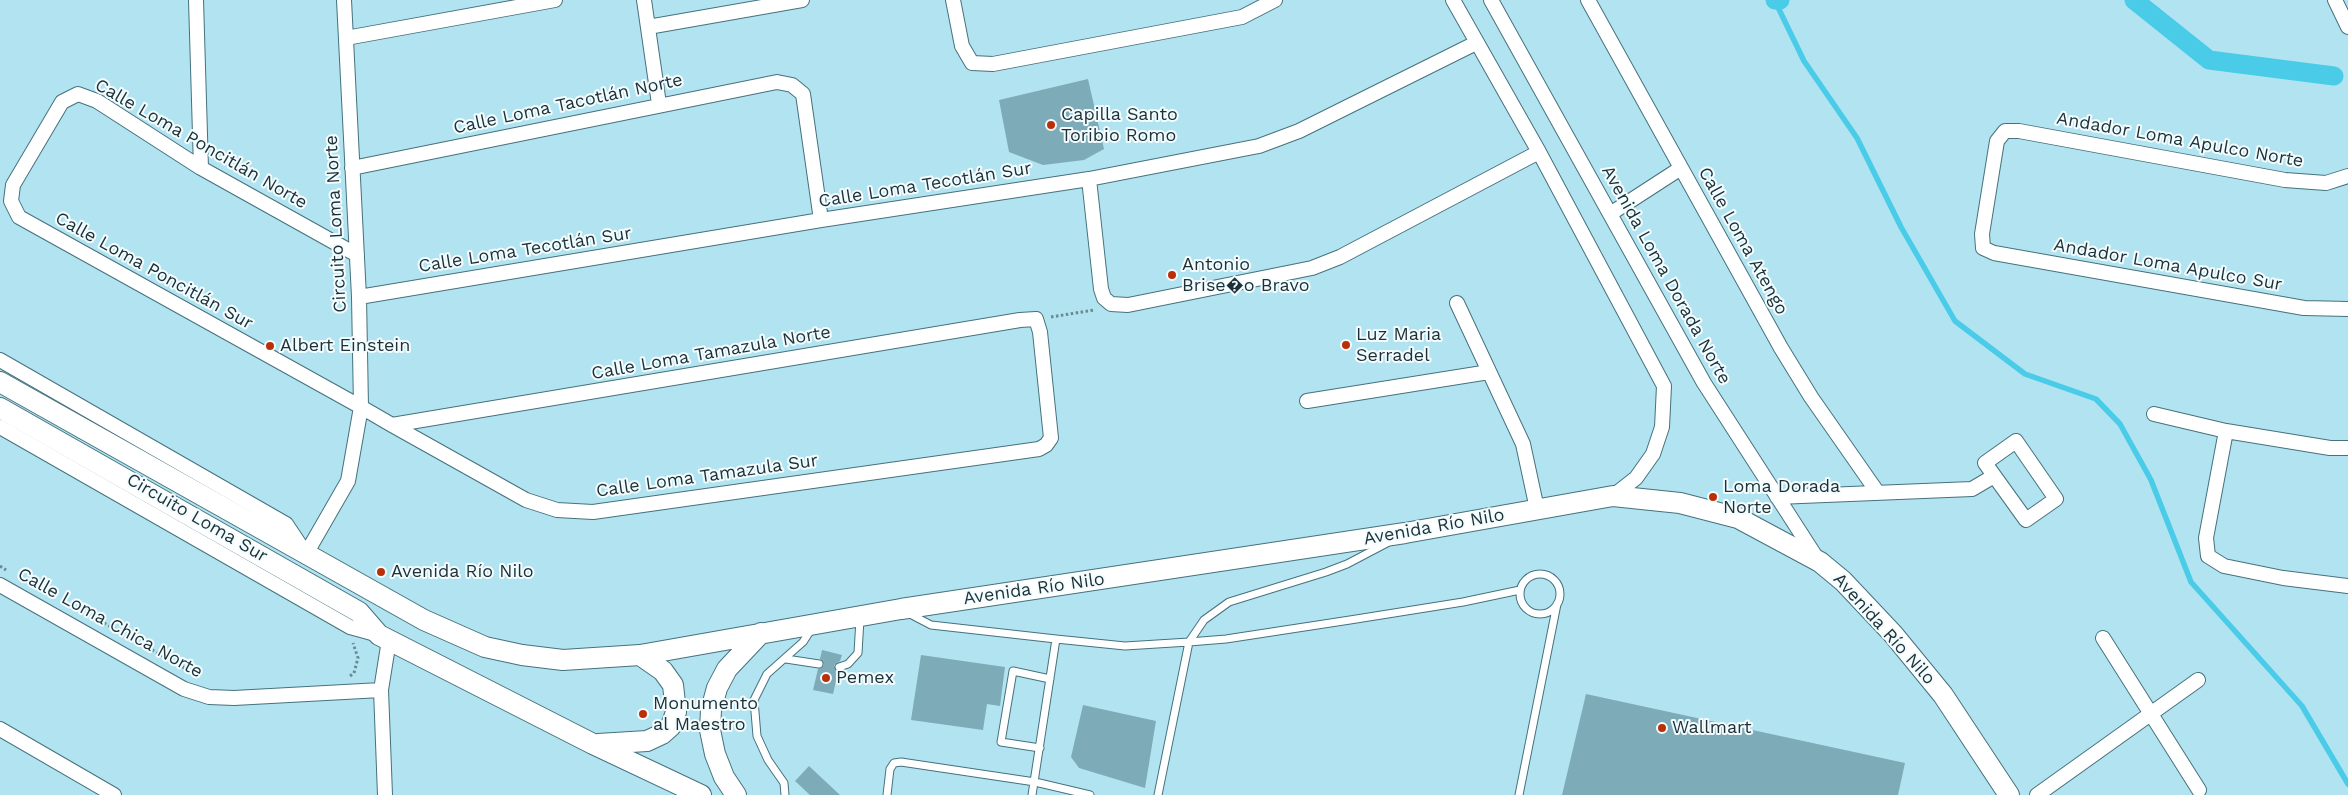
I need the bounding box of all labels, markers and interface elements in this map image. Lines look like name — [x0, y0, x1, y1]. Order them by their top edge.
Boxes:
street label: Calle Loma Tacotlán Norte — [451, 69, 685, 139]
street label: Calle Loma Poncitlán Norte — [91, 74, 311, 214]
place label: Capilla Santo Toribio Romo — [1061, 104, 1178, 146]
street label: Andador Loma Apulco Norte — [2055, 108, 2305, 172]
marker: Capilla Santo Toribio Romo — [1045, 119, 1057, 131]
street label: Circuito Loma Norte — [321, 135, 351, 313]
street label: Calle Loma Tecotlán Sur — [817, 157, 1033, 213]
street label: Avenida Loma Dorada Norte — [1597, 162, 1735, 388]
street label: Calle Loma Atengo — [1693, 163, 1793, 319]
street label: Calle Loma Poncitlán Sur — [51, 208, 257, 334]
street label: Calle Loma Tecotlán Sur — [417, 222, 633, 278]
street label: Andador Loma Apulco Sur — [2052, 234, 2284, 296]
place label: Antonio Brise�o Bravo — [1182, 254, 1310, 296]
marker: Antonio Brise�o Bravo — [1166, 269, 1178, 281]
street label: Calle Loma Tamazula Norte — [590, 321, 832, 385]
place label: Luz Maria Serradel — [1356, 324, 1441, 366]
place label: Albert Einstein — [280, 335, 410, 357]
marker: Luz Maria Serradel — [1340, 339, 1352, 351]
marker: Albert Einstein — [264, 340, 276, 352]
street label: Calle Loma Tamazula Sur — [595, 450, 819, 502]
street label: Circuito Loma Sur — [123, 469, 271, 567]
place label: Loma Dorada Norte — [1723, 476, 1840, 518]
marker: Loma Dorada Norte — [1707, 491, 1719, 503]
street label: Avenida Río Nilo — [1362, 504, 1506, 550]
place label: Avenida Río Nilo — [391, 561, 533, 583]
street label: Calle Loma Chica Norte — [14, 563, 206, 683]
marker: Avenida Río Nilo — [375, 566, 387, 578]
street label: Avenida Río Nilo — [962, 568, 1106, 610]
street label: Avenida Río Nilo — [1828, 569, 1940, 689]
place label: Pemex — [836, 667, 894, 689]
marker: Pemex — [820, 672, 832, 684]
place label: Monumento al Maestro — [653, 693, 758, 736]
marker: Monumento al Maestro — [637, 708, 649, 720]
place label: Wallmart — [1672, 717, 1751, 739]
marker: Wallmart — [1656, 722, 1668, 734]

